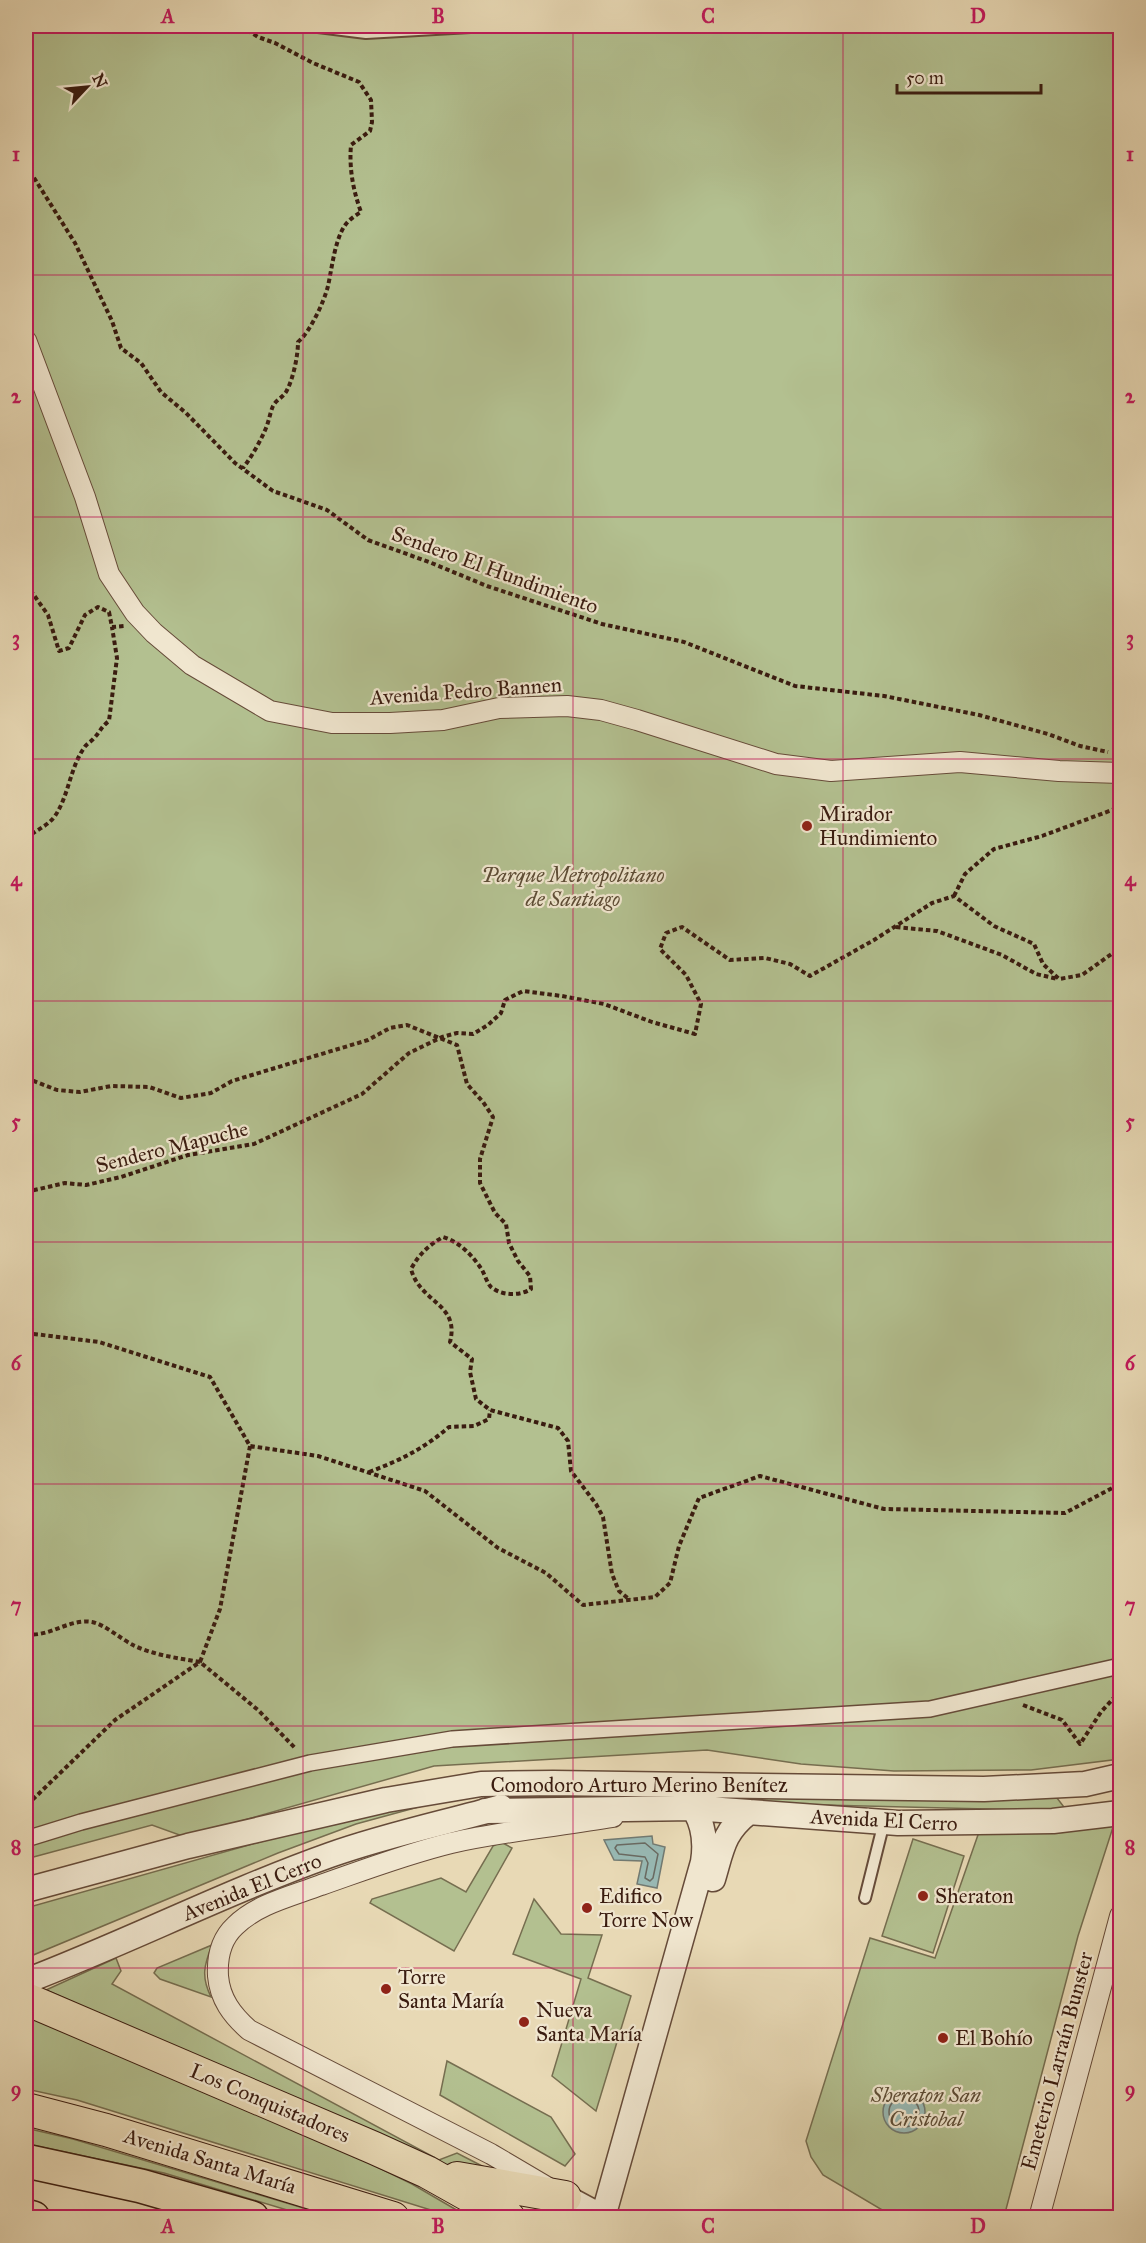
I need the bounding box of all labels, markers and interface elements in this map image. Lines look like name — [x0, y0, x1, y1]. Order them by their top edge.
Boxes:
text: A — [159, 4, 175, 28]
text: B — [431, 4, 445, 28]
text: C — [701, 4, 715, 28]
text: D — [970, 4, 986, 28]
north arrow — [57, 57, 117, 117]
scale bar — [897, 57, 1041, 95]
text: 50 m — [906, 67, 944, 89]
text: N — [89, 70, 112, 91]
text: 1 — [12, 142, 20, 166]
text: 1 — [1126, 142, 1134, 166]
text: 2 — [11, 384, 22, 408]
text: 2 — [1125, 384, 1136, 408]
street label: Sendero El Hundimiento — [388, 520, 602, 620]
text: 3 — [12, 626, 20, 651]
text: 3 — [1126, 626, 1134, 651]
street label: Avenida Pedro Bannen — [368, 671, 563, 711]
place label: Mirador Hundimiento — [819, 801, 938, 851]
marker: Mirador Hundimiento — [800, 819, 814, 833]
park label: Parque Metropolitano de Santiago — [482, 862, 664, 912]
text: 4 — [10, 867, 22, 892]
text: 4 — [1124, 867, 1136, 892]
text: 5 — [11, 1109, 21, 1133]
text: 5 — [1125, 1109, 1135, 1133]
street label: Sendero Mapuche — [93, 1115, 251, 1178]
text: 6 — [11, 1351, 23, 1375]
text: 6 — [1125, 1351, 1137, 1375]
text: 7 — [11, 1593, 22, 1617]
text: 7 — [1125, 1593, 1136, 1617]
street label: Comodoro Arturo Merino Benítez — [490, 1772, 788, 1798]
street label: Avenida El Cerro — [809, 1803, 959, 1837]
text: 8 — [11, 1835, 21, 1859]
text: 8 — [1125, 1835, 1135, 1859]
street label: Avenida El Cerro — [178, 1847, 326, 1927]
place label: Edifico Torre Now — [599, 1883, 693, 1933]
place label: Sheraton — [935, 1883, 1014, 1909]
marker: Sheraton — [916, 1889, 930, 1903]
marker: Edifico Torre Now — [580, 1901, 594, 1915]
street label: Emeterio Larraín Bunster — [1015, 1949, 1099, 2173]
place label: Torre Santa María — [398, 1964, 504, 2014]
marker: Torre Santa María — [379, 1982, 393, 1996]
place label: Nueva Santa María — [536, 1997, 642, 2047]
marker: Nueva Santa María — [517, 2015, 531, 2029]
place label: El Bohío — [955, 2025, 1033, 2051]
marker: El Bohío — [936, 2031, 950, 2045]
street label: Los Conquistadores — [186, 2058, 354, 2148]
text: 9 — [11, 2077, 21, 2102]
text: 9 — [1125, 2077, 1135, 2102]
park label: Sheraton San Cristobal — [870, 2082, 981, 2132]
street label: Avenida Santa María — [120, 2122, 299, 2200]
text: A — [159, 2214, 175, 2238]
text: B — [431, 2214, 445, 2238]
text: C — [701, 2214, 715, 2238]
text: D — [970, 2214, 986, 2238]

